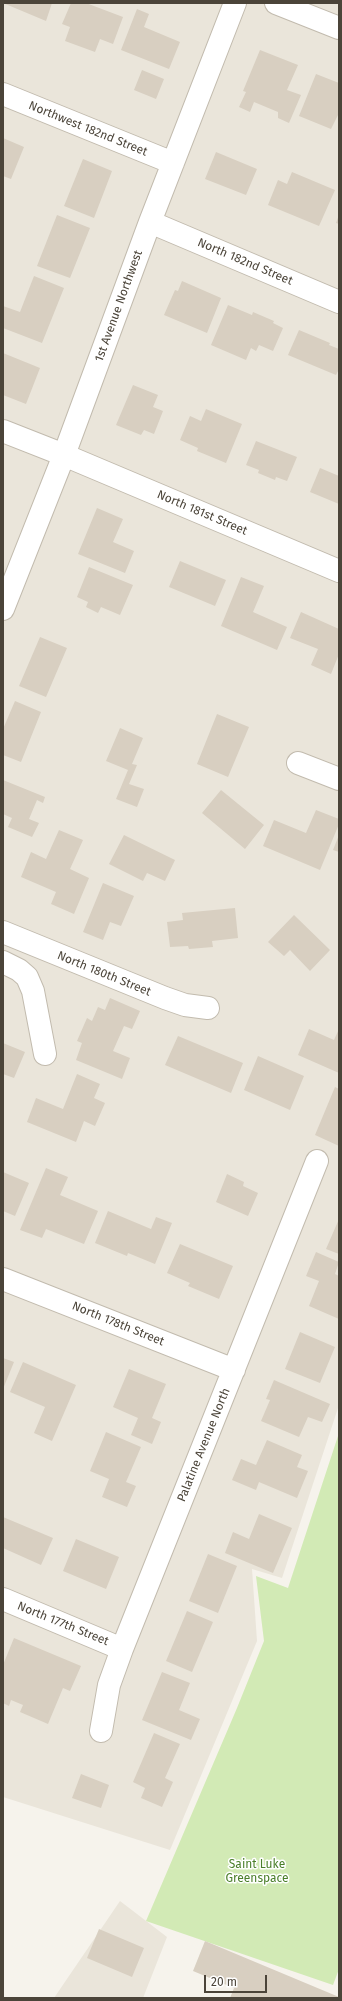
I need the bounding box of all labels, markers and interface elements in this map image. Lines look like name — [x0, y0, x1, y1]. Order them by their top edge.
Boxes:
street label: Northwest 182nd Street — [26, 99, 150, 159]
street label: North 182nd Street — [195, 235, 295, 289]
street label: 1st Avenue Northwest — [92, 248, 146, 364]
street label: North 181st Street — [155, 487, 249, 539]
street label: North 180th Street — [55, 949, 153, 999]
street label: North 178th Street — [70, 1299, 166, 1349]
street label: Palatine Avenue North — [175, 1386, 233, 1504]
street label: North 177th Street — [15, 1599, 111, 1649]
park label: Saint Luke Greenspace — [225, 1858, 289, 1886]
scale bar — [206, 1967, 269, 1993]
text: 20 m — [211, 1975, 237, 1989]

